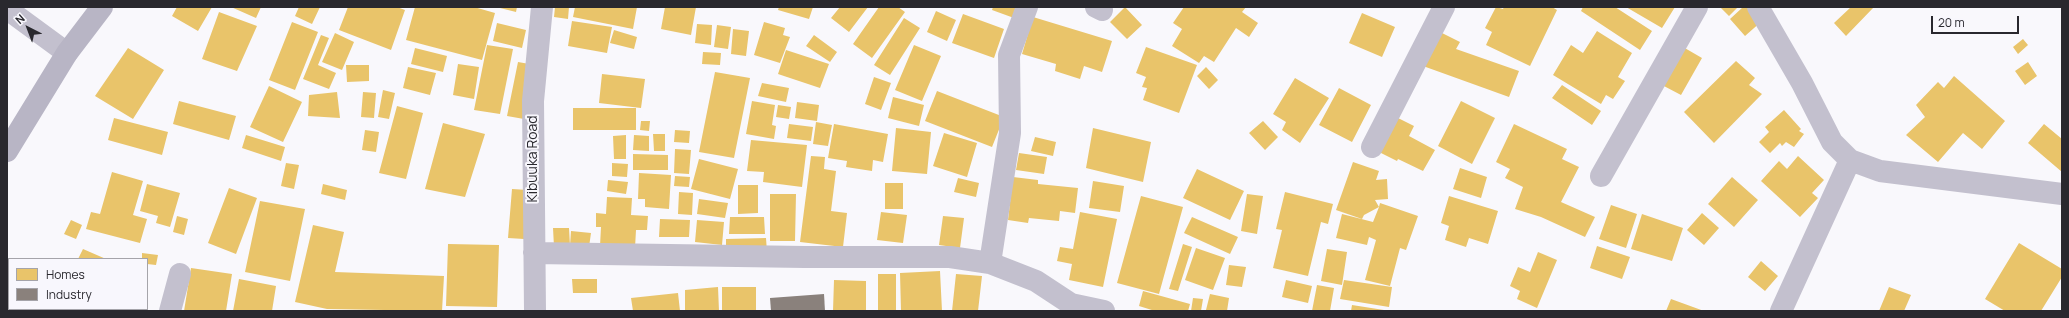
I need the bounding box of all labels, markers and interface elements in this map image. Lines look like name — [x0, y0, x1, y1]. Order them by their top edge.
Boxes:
north arrow — [8, 8, 48, 48]
scale bar — [1933, 8, 2021, 34]
text: N — [12, 10, 28, 27]
text: 20 m — [1938, 14, 1965, 31]
street label: Kibuuka Road — [525, 115, 541, 203]
legend — [8, 258, 148, 310]
text: Homes — [46, 266, 85, 283]
text: Industry — [46, 286, 92, 303]

